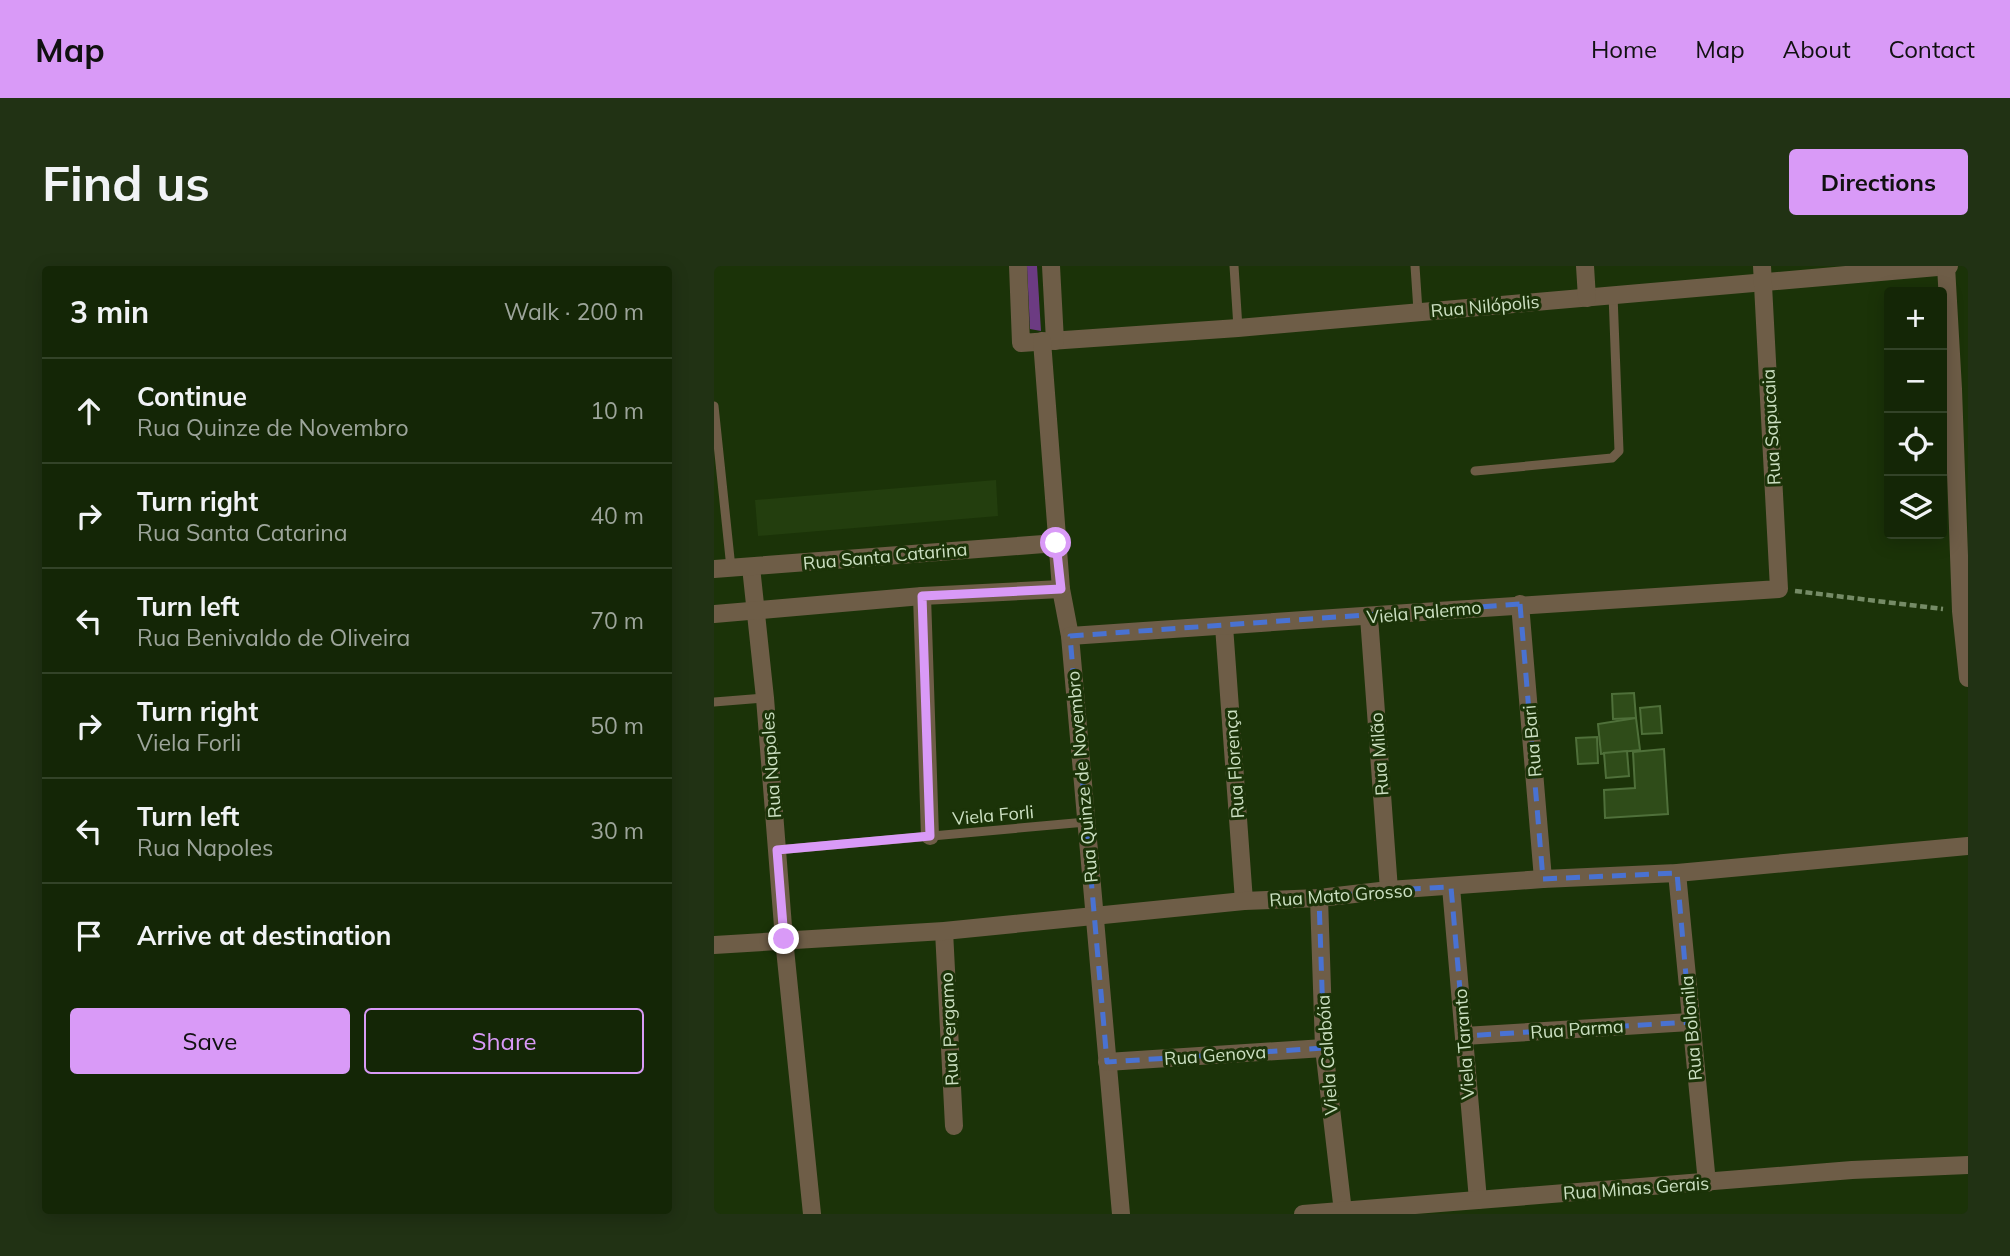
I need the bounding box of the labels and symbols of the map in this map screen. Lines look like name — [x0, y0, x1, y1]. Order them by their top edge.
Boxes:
street label: Rua Nilópolis — [1430, 290, 1540, 322]
street label: Rua Sapucaia — [1756, 368, 1786, 486]
route start — [1040, 527, 1071, 558]
street label: Rua Santa Catarina — [802, 537, 968, 575]
street label: Viela Palermo — [1366, 596, 1482, 628]
street label: Rua Quinze de Novembro — [1061, 670, 1103, 884]
street label: Rua Bari — [1517, 704, 1547, 778]
street label: Rua Florença — [1219, 709, 1249, 819]
street label: Rua Napoles — [756, 711, 786, 819]
street label: Rua Milão — [1365, 712, 1393, 796]
street label: Viela Forli — [951, 800, 1035, 830]
street label: Rua Mato Grosso — [1268, 879, 1414, 911]
route end — [768, 923, 799, 954]
street label: Rua Pergamo — [935, 972, 963, 1086]
street label: Rua Bolonila — [1675, 975, 1707, 1081]
street label: Viela Taranto — [1449, 988, 1479, 1100]
street label: Viela Calabóia — [1311, 994, 1343, 1116]
street label: Rua Parma — [1530, 1014, 1624, 1044]
street label: Rua Genova — [1163, 1040, 1267, 1070]
street label: Rua Minas Gerais — [1562, 1171, 1710, 1205]

